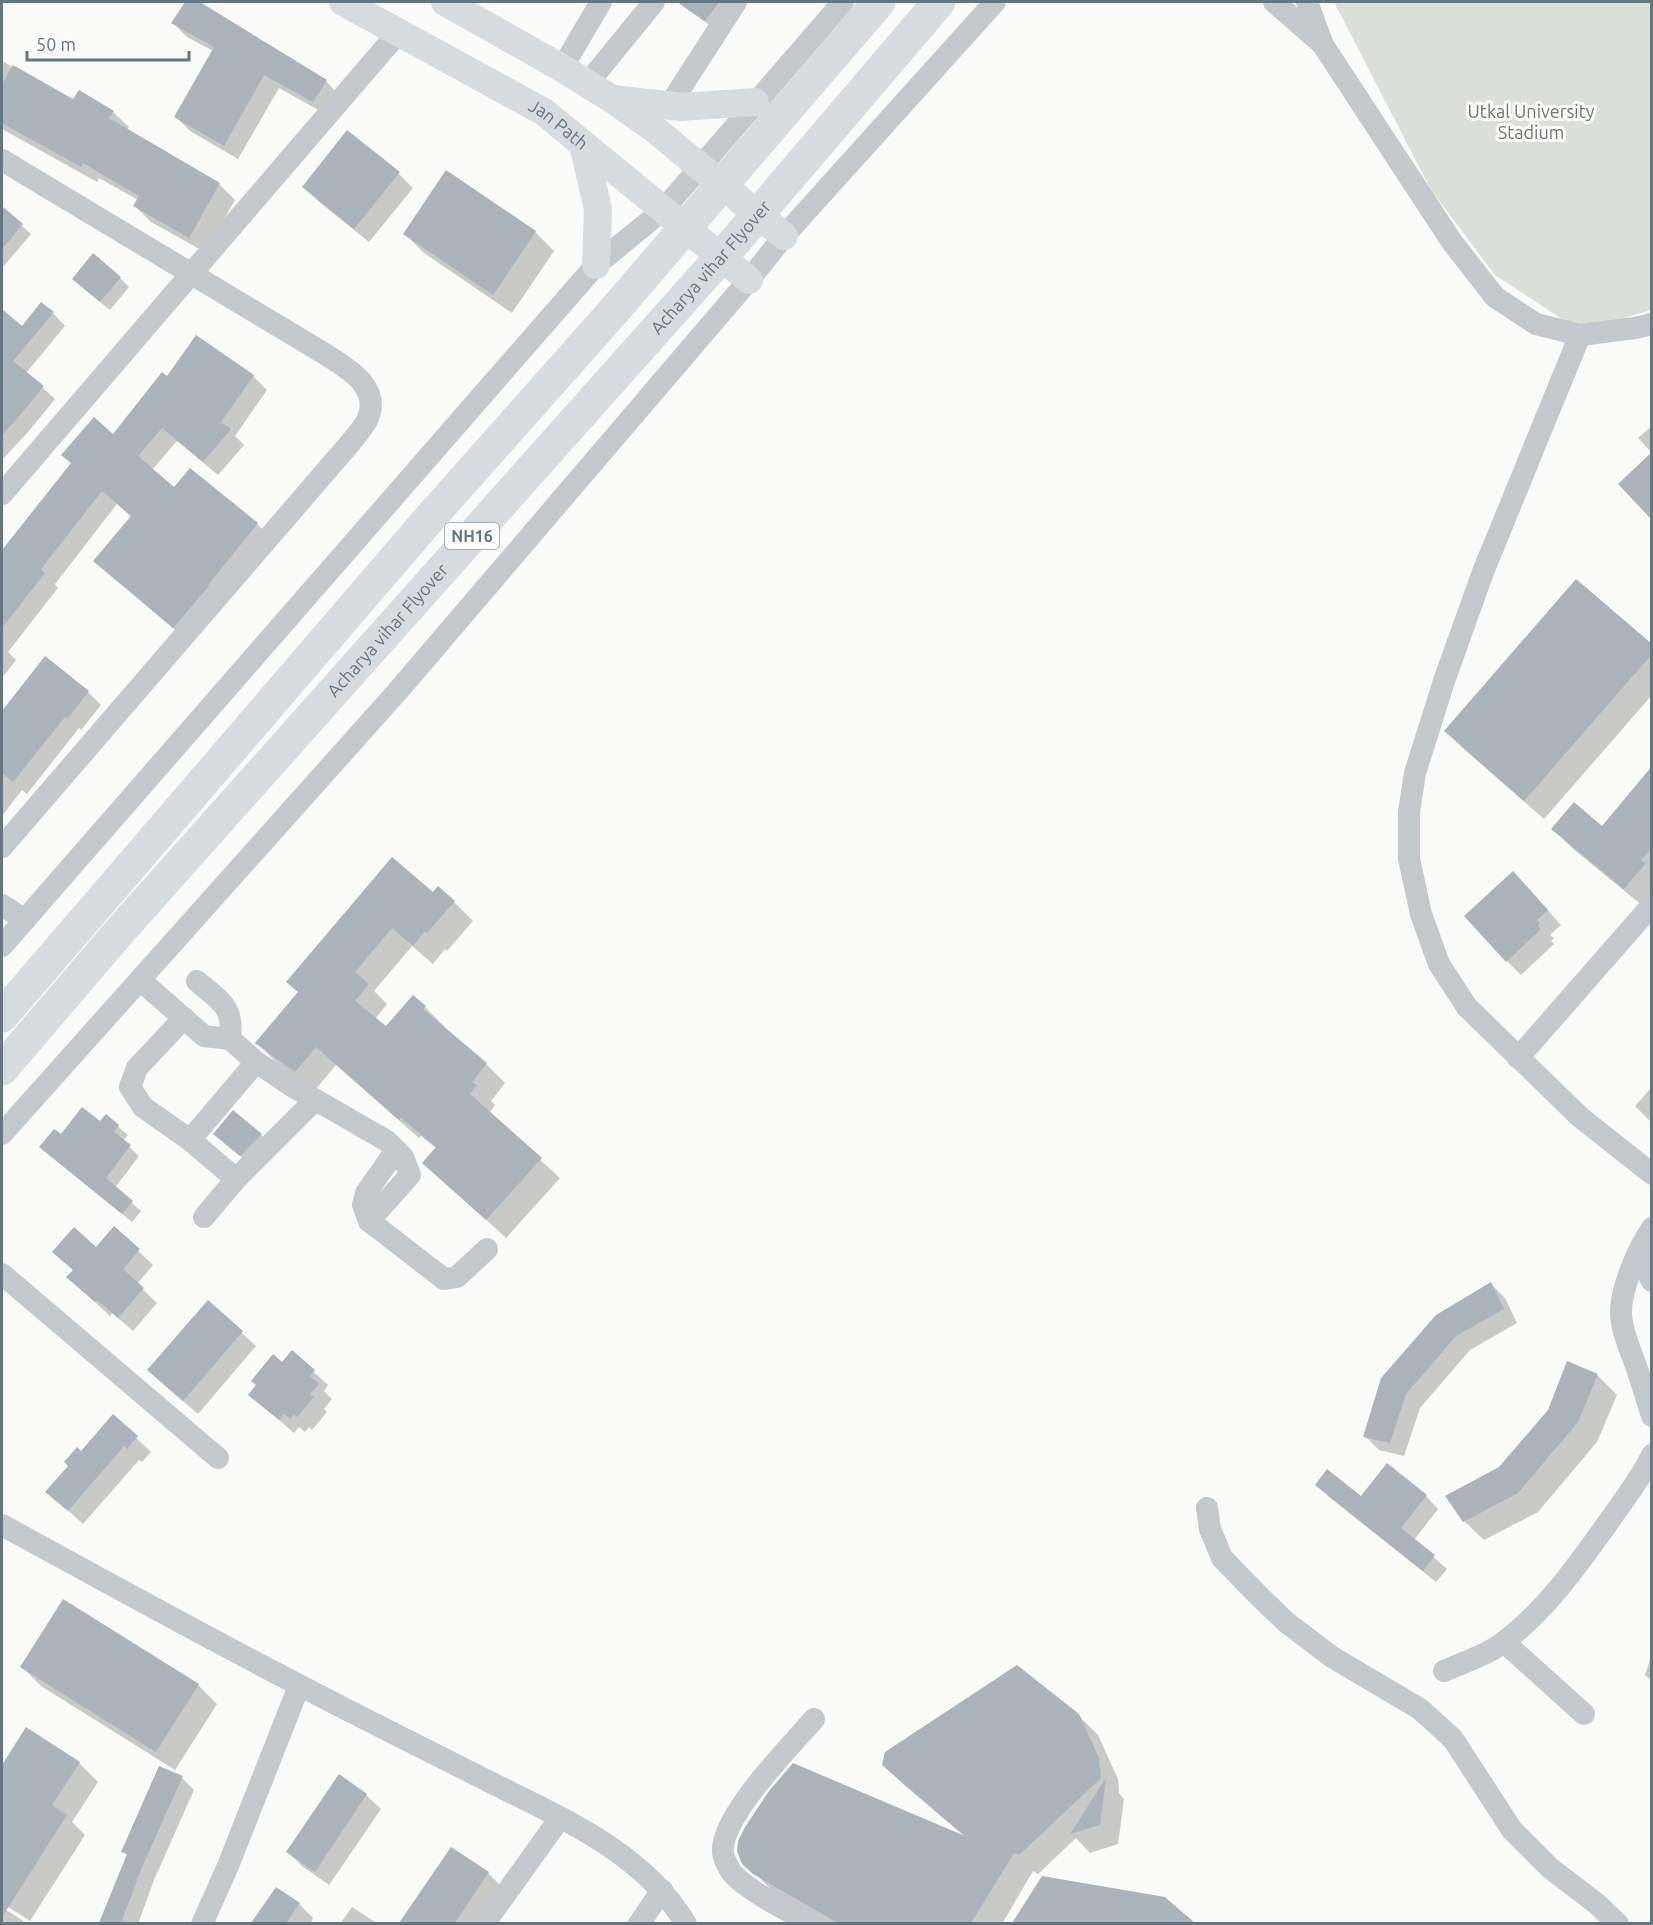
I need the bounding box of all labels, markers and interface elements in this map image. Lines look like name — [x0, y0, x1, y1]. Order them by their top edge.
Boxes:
scale bar — [27, 24, 189, 62]
text: 50 m — [36, 34, 76, 54]
street label: Jan Path — [526, 95, 593, 153]
park label: Utkal University Stadium — [1468, 101, 1595, 142]
street label: Acharya vihar Flyover — [646, 196, 774, 338]
road number: NH16 — [445, 523, 499, 549]
street label: Acharya vihar Flyover — [323, 559, 452, 701]

